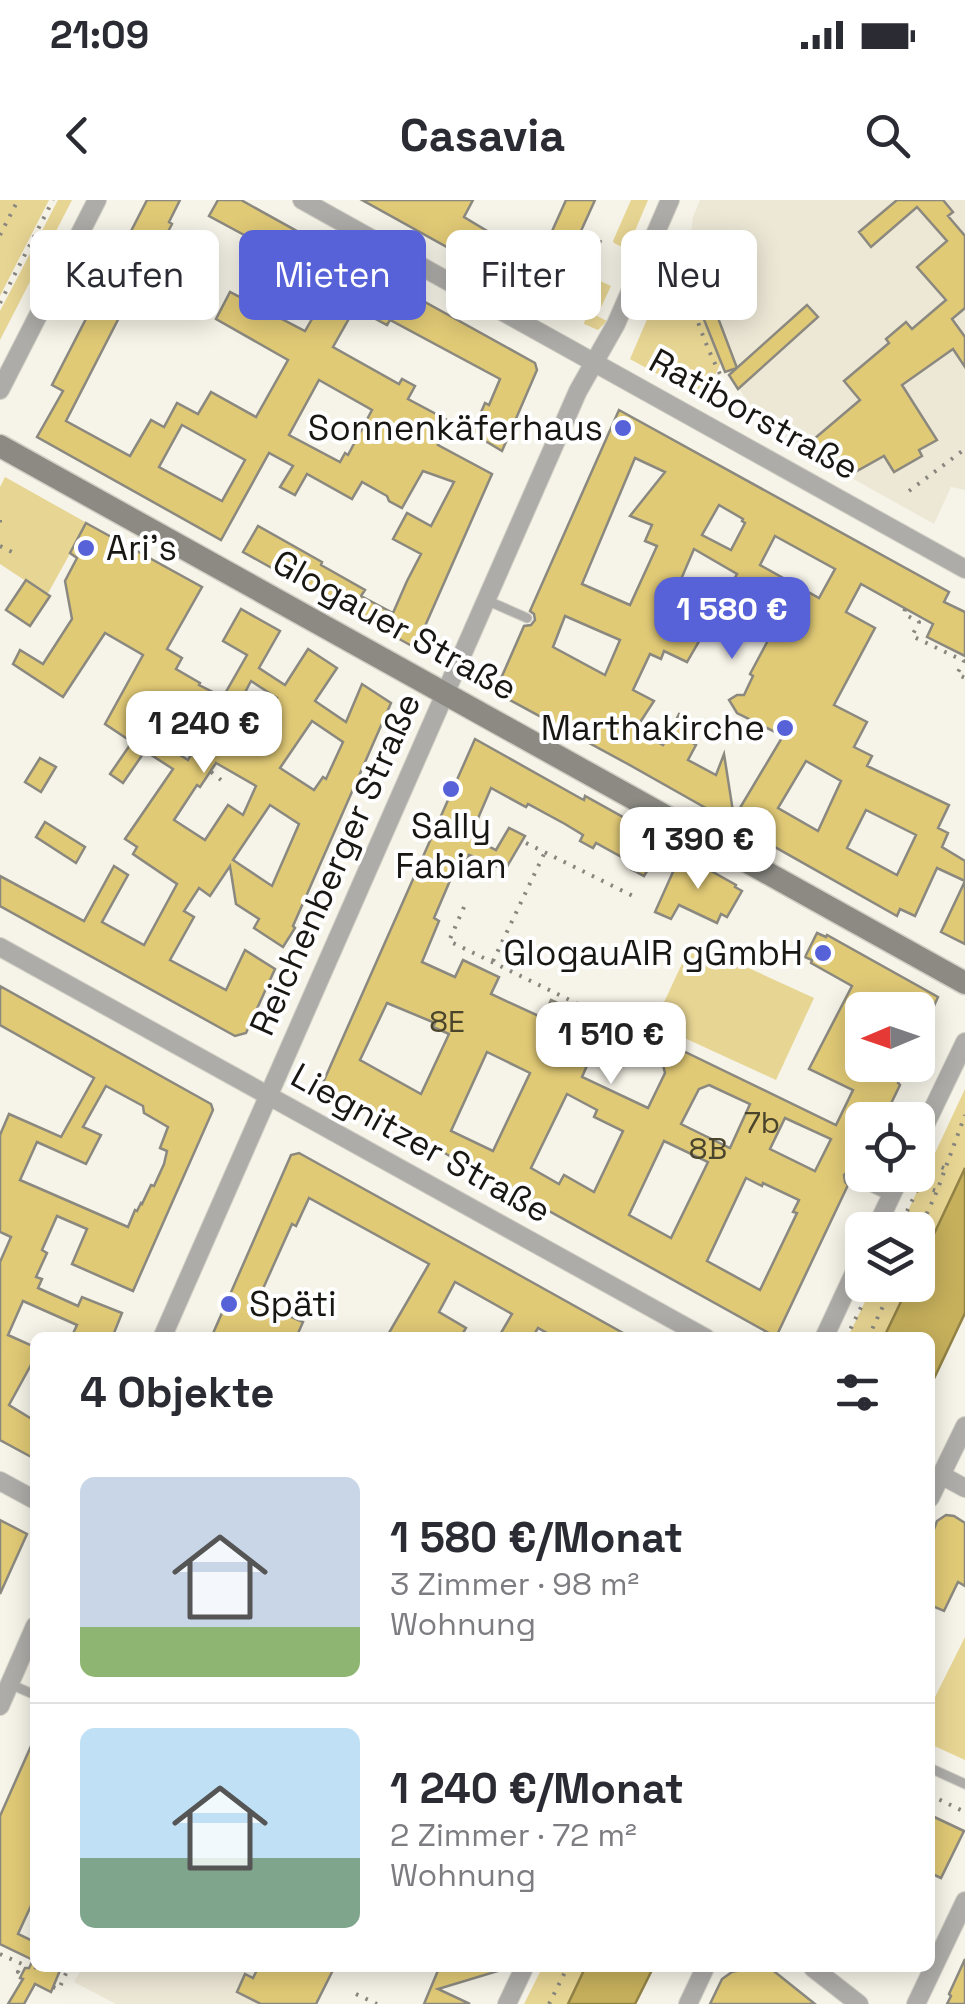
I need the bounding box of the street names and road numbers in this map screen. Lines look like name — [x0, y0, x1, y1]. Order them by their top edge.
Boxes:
street label: Ratiborstraße — [642, 338, 866, 490]
street label: Glogauer Straße — [265, 540, 525, 710]
street label: Reichenberger Straße — [240, 686, 430, 1042]
street label: Liegnitzer Straße — [283, 1053, 559, 1233]

